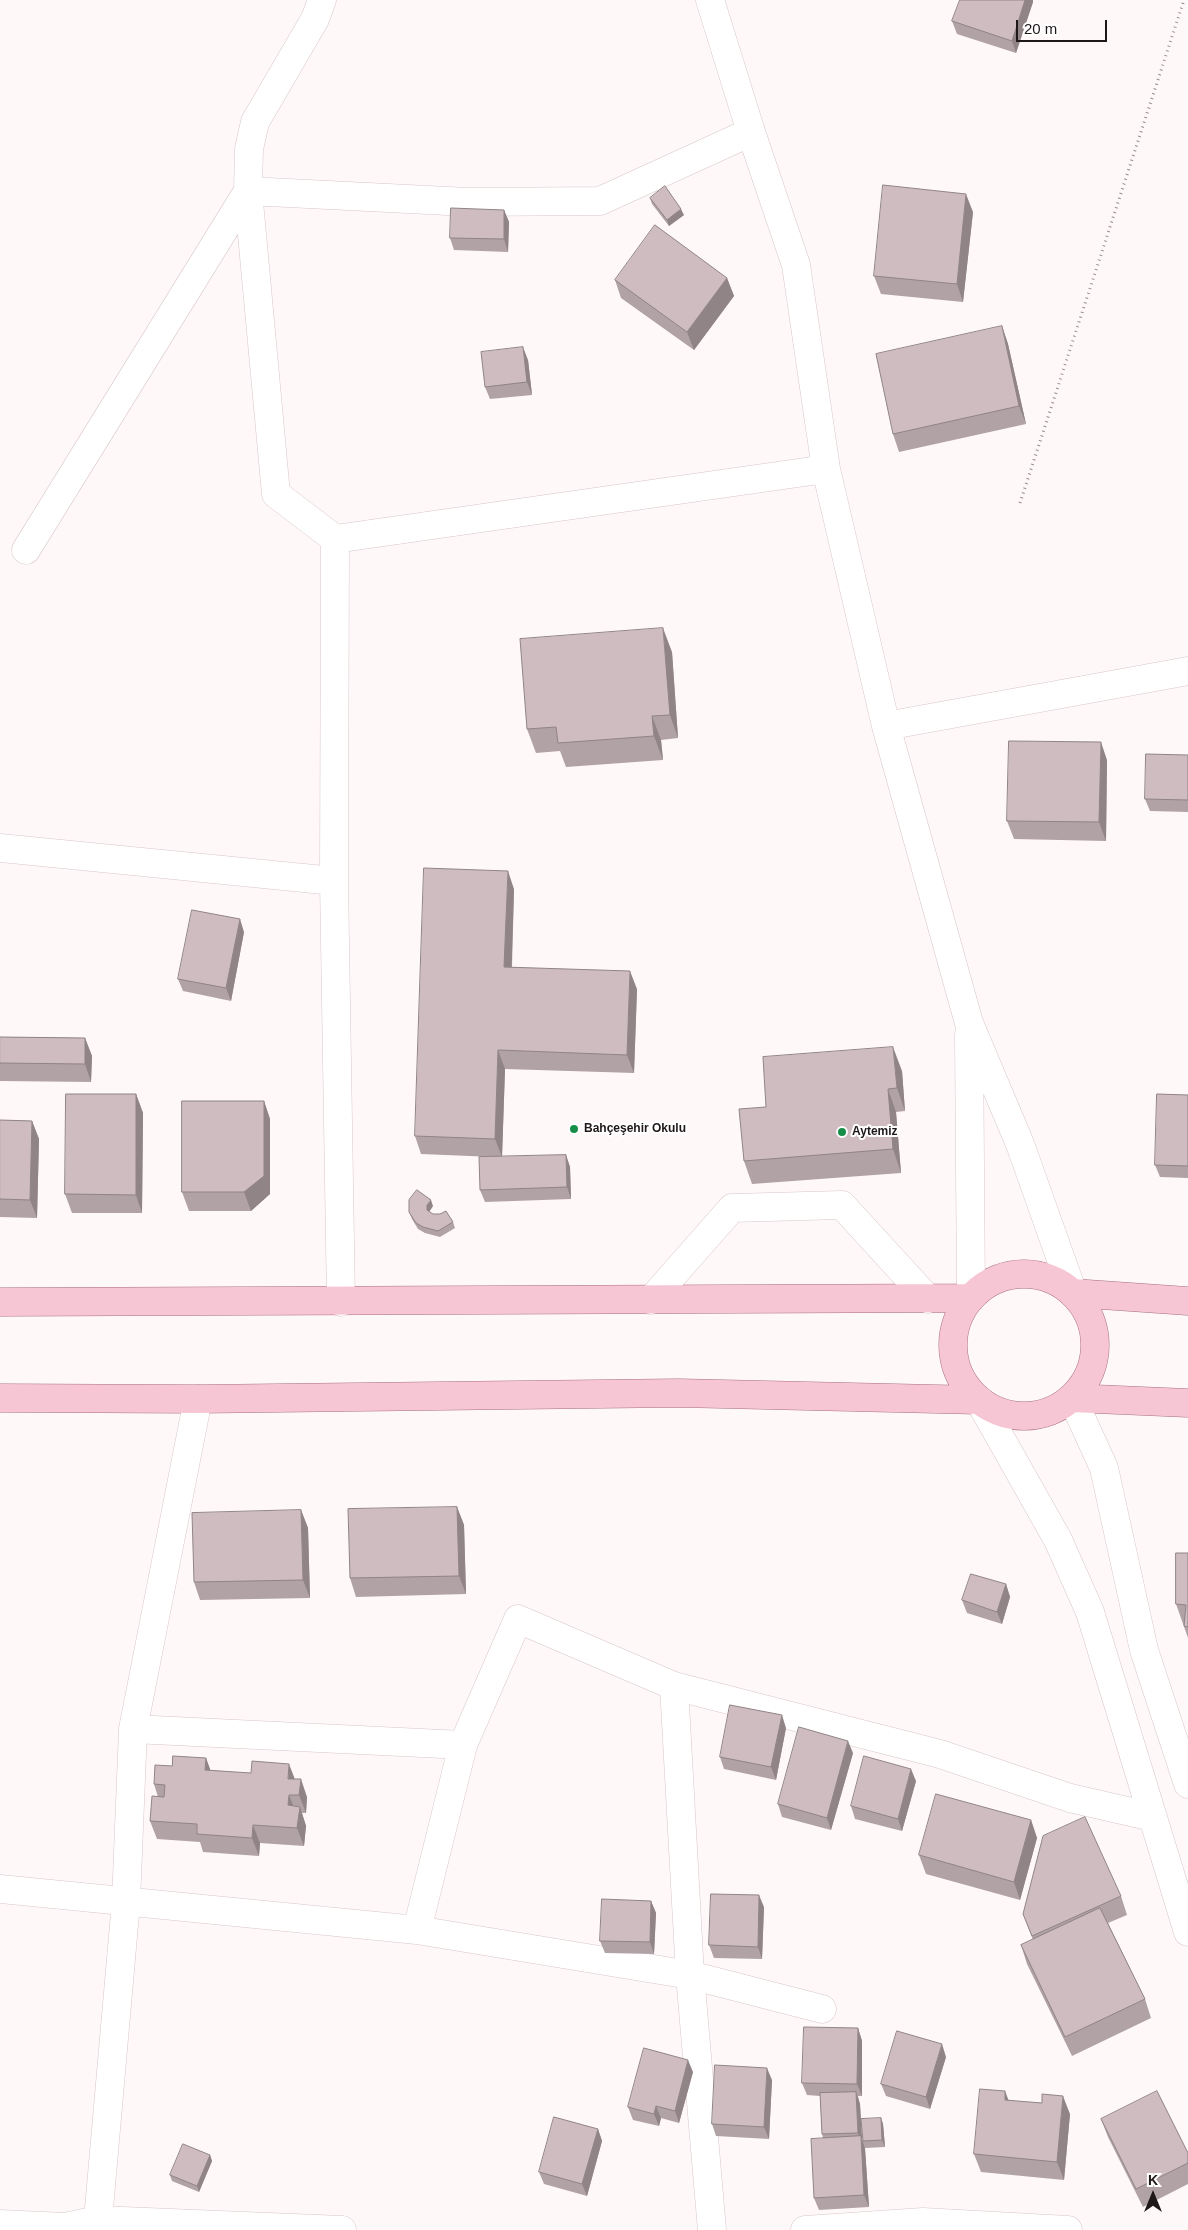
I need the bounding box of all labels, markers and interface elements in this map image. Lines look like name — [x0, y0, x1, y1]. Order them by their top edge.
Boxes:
scale bar — [1018, 10, 1109, 42]
text: 20 m — [1024, 20, 1057, 37]
place label: Bahçeşehir Okulu — [584, 1122, 686, 1136]
marker: Bahçeşehir Okulu — [568, 1123, 580, 1135]
place label: Aytemiz — [852, 1125, 898, 1139]
marker: Aytemiz — [836, 1126, 848, 1138]
north arrow — [1128, 2170, 1178, 2220]
text: K — [1148, 2172, 1158, 2188]

